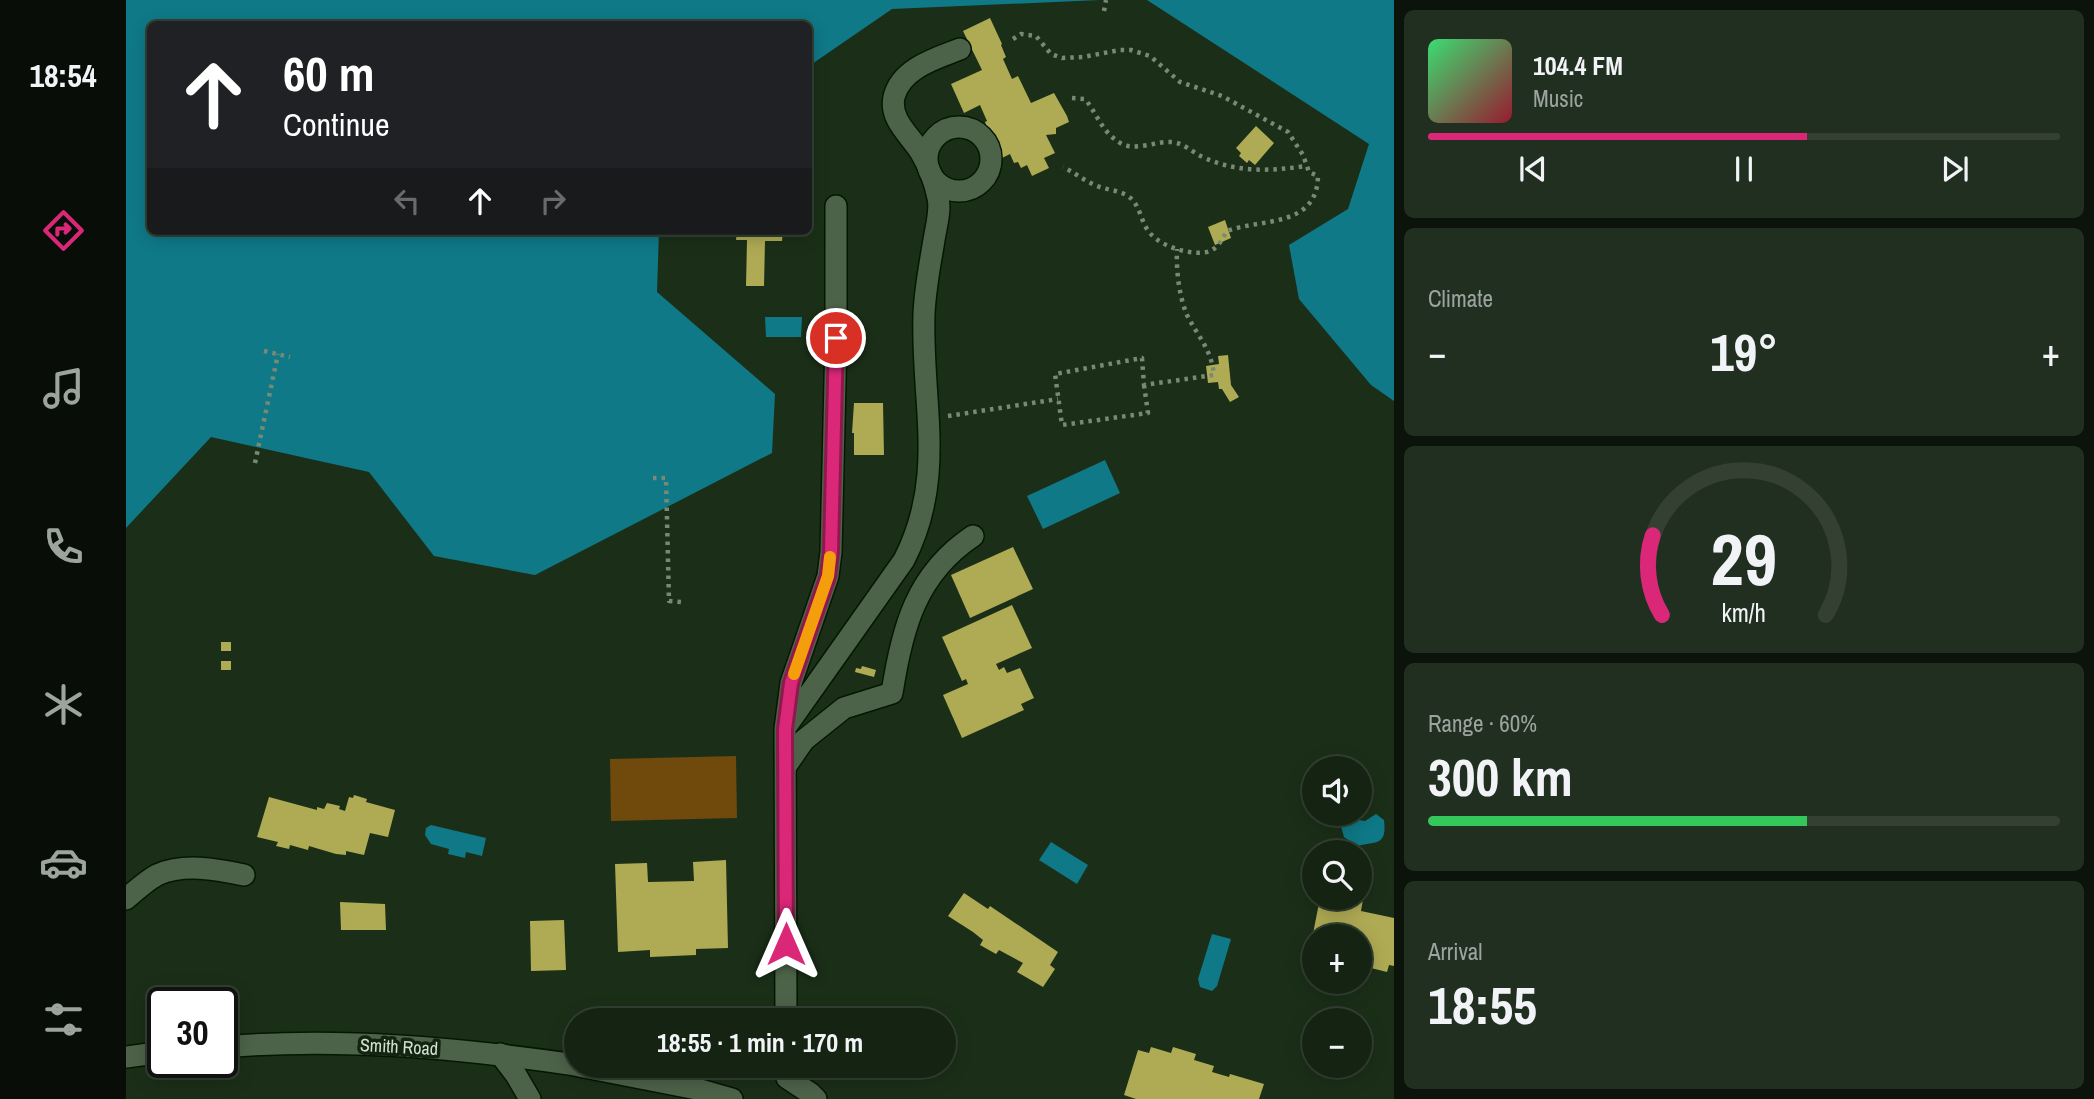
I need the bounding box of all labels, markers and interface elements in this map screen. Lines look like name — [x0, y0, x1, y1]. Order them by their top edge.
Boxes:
text: 60 m — [283, 40, 375, 106]
text: 104.4 FM — [1533, 48, 1623, 83]
icon: ahead — [168, 49, 259, 140]
text: 18:54 — [29, 54, 97, 97]
text: Music — [1533, 83, 1583, 114]
text: Continue — [283, 103, 390, 146]
icon: previous — [1514, 150, 1552, 188]
icon: pause — [1725, 150, 1763, 188]
icon: next — [1936, 150, 1974, 188]
icon: left — [388, 182, 426, 220]
icon: ahead — [461, 182, 499, 220]
icon: right — [534, 182, 572, 220]
icon: directions — [39, 206, 88, 255]
text: Climate — [1428, 283, 1493, 314]
pin — [806, 308, 866, 368]
text: 19° — [1710, 317, 1778, 387]
icon: arrive — [817, 319, 855, 357]
text: − — [1428, 327, 1446, 378]
text: + — [2042, 327, 2060, 378]
icon: music — [39, 364, 88, 413]
text: 29 — [1711, 511, 1777, 609]
icon: phone — [39, 522, 88, 571]
text: km/h — [1722, 596, 1766, 630]
icon: climate — [39, 680, 88, 729]
text: Range · 60% — [1428, 708, 1537, 739]
text: 300 km — [1428, 742, 1573, 812]
map controls — [1302, 756, 1372, 1078]
button: sound — [1302, 756, 1372, 826]
icon: car — [39, 838, 88, 887]
button: search — [1302, 840, 1372, 910]
position arrow — [749, 907, 823, 981]
button: + — [1302, 924, 1372, 994]
text: Arrival — [1428, 936, 1483, 967]
text: 18:55 — [1428, 970, 1537, 1040]
speed limit sign: 30 — [147, 987, 238, 1078]
icon: filters — [39, 995, 88, 1044]
button: − — [1302, 1008, 1372, 1078]
text: 18:55 · 1 min · 170 m — [657, 1025, 863, 1060]
street label: Smith Road — [359, 1032, 439, 1061]

